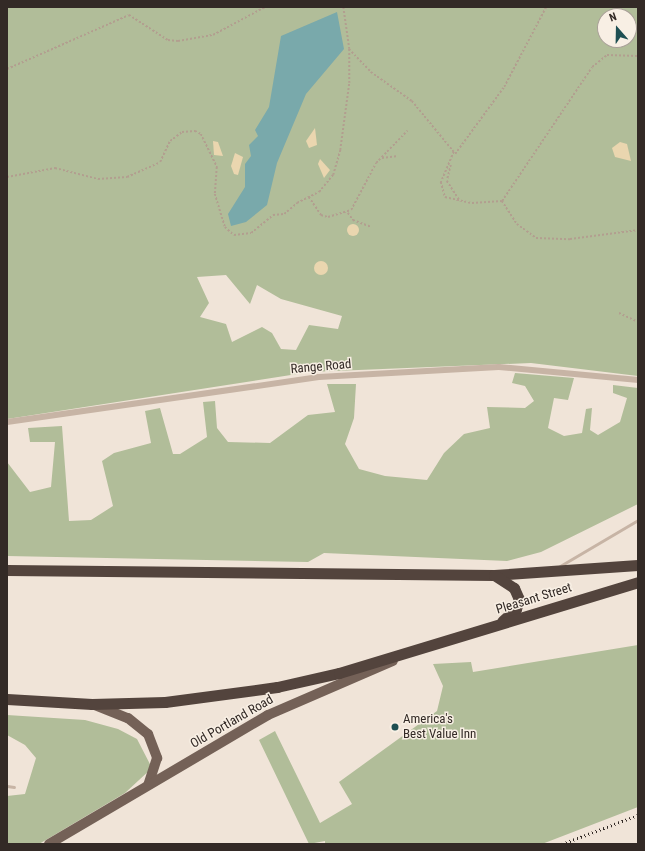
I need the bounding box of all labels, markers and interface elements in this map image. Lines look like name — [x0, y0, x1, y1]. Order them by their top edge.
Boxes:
north arrow — [597, 8, 637, 48]
text: N — [608, 10, 618, 24]
street label: Range Road — [290, 357, 352, 377]
street label: Pleasant Street — [494, 580, 574, 618]
street label: Old Portland Road — [188, 692, 276, 752]
place label: America's Best Value Inn — [403, 712, 476, 743]
marker: America's Best Value Inn — [390, 722, 400, 732]

